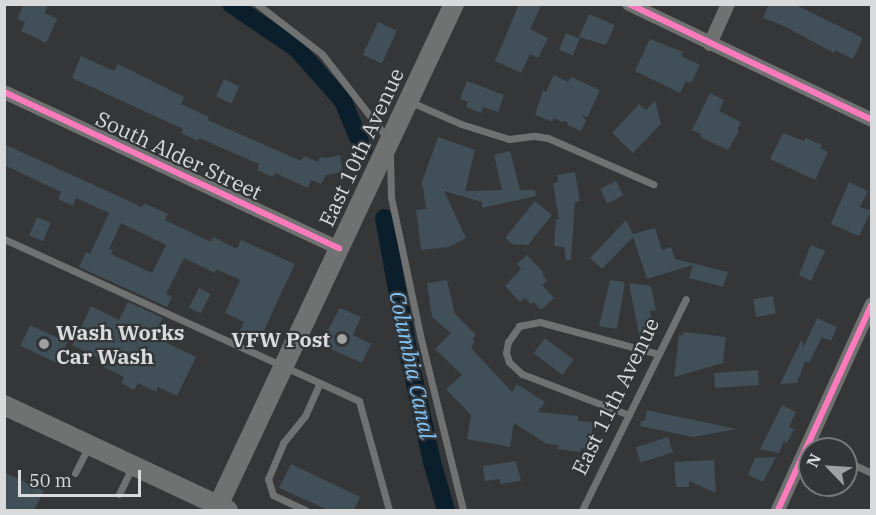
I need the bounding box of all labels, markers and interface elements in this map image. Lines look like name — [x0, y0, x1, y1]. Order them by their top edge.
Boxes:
street label: East 10th Avenue — [313, 64, 409, 230]
street label: South Alder Street — [92, 105, 266, 205]
water label: Columbia Canal — [384, 288, 442, 442]
street label: East 11th Avenue — [566, 313, 664, 479]
place label: Wash Works Car Wash — [56, 319, 185, 369]
place label: VFW Post — [231, 326, 330, 352]
marker: VFW Post — [335, 332, 349, 346]
marker: Wash Works Car Wash — [37, 337, 51, 351]
north arrow — [798, 437, 858, 497]
text: N — [802, 450, 825, 470]
scale bar — [21, 458, 144, 496]
text: 50 m — [29, 469, 72, 492]

